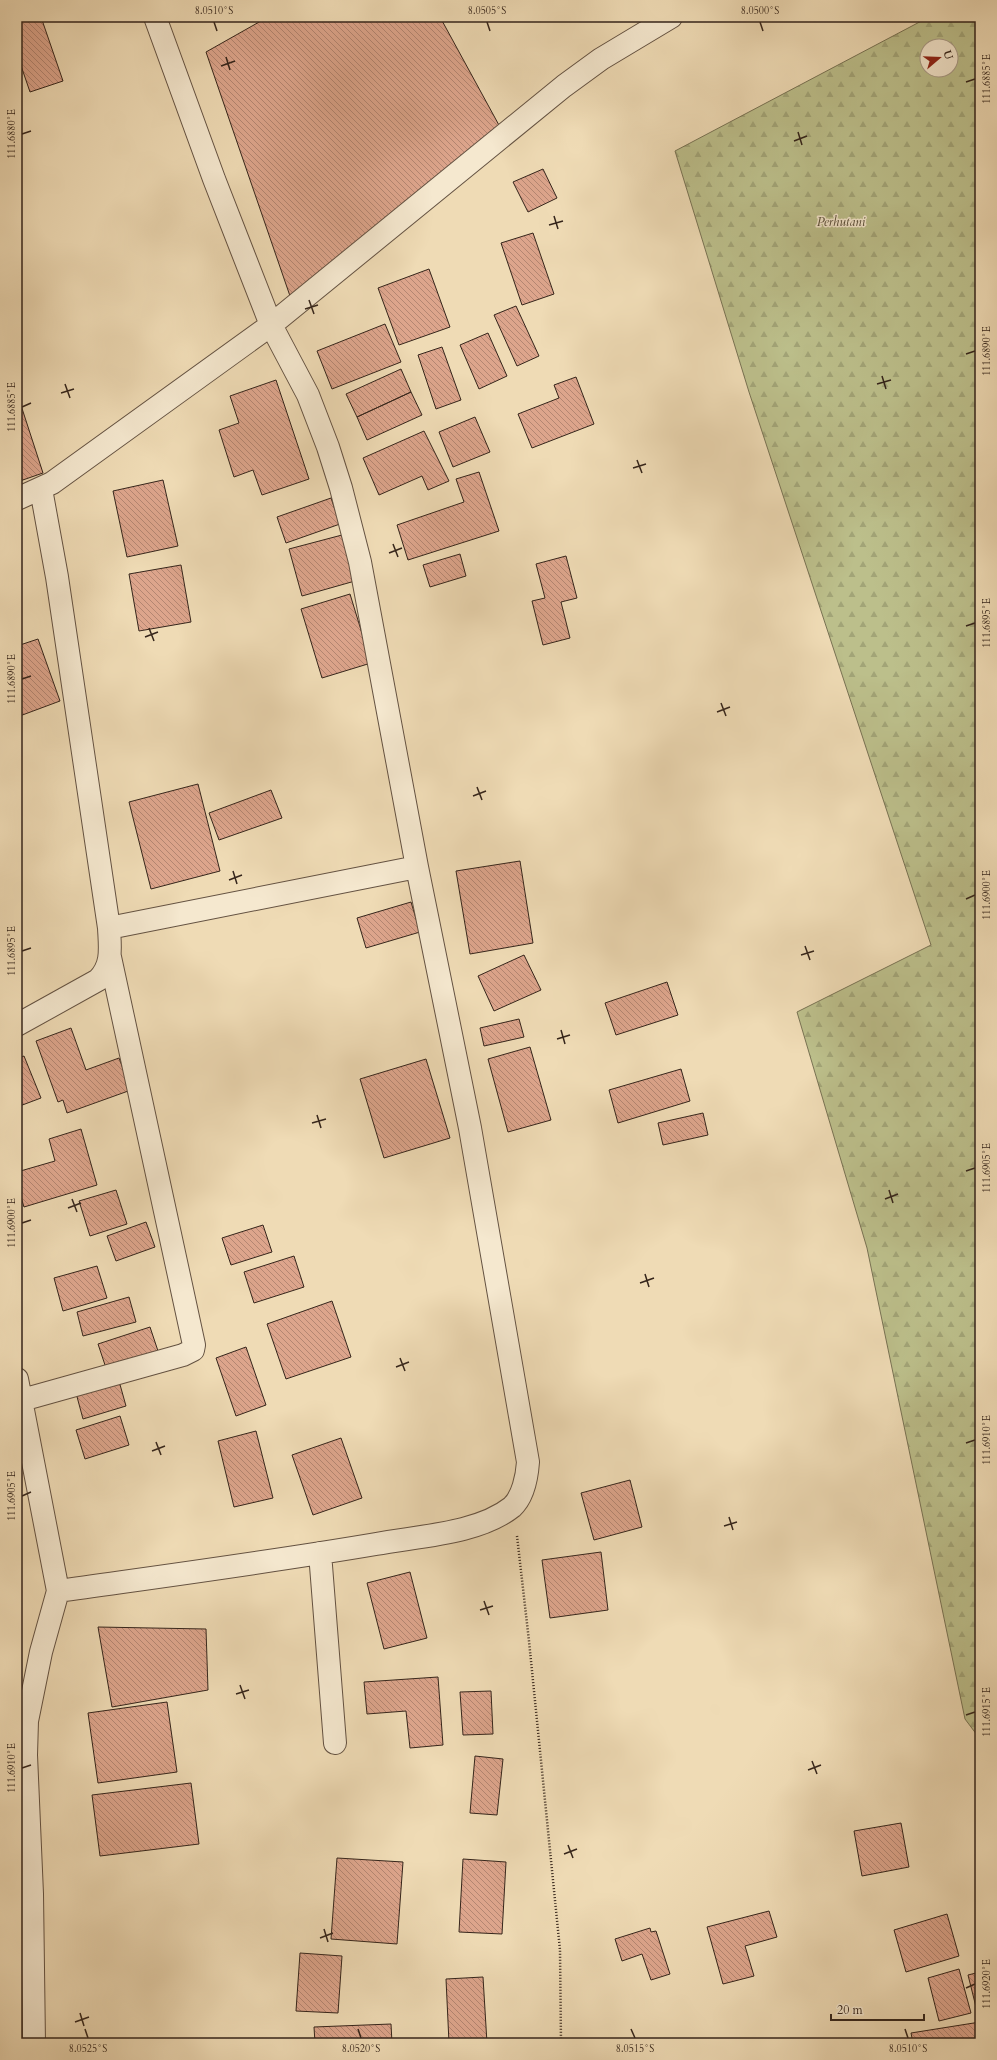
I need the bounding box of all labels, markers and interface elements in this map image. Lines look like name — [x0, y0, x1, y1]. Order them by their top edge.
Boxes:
text: 8.0510°S — [195, 4, 233, 18]
text: 8.0505°S — [468, 4, 506, 18]
text: 8.0500°S — [741, 4, 779, 18]
north arrow — [919, 38, 959, 78]
text: U — [939, 48, 957, 62]
text: 111.6885°E — [980, 54, 994, 104]
text: 111.6880°E — [5, 109, 19, 159]
park label: Perhutani — [817, 213, 866, 231]
text: 111.6890°E — [980, 326, 994, 376]
text: 111.6885°E — [5, 382, 19, 432]
text: 111.6895°E — [980, 598, 994, 648]
text: 111.6890°E — [5, 654, 19, 704]
text: 111.6900°E — [980, 870, 994, 920]
text: 111.6895°E — [5, 926, 19, 976]
text: 111.6905°E — [980, 1143, 994, 1193]
text: 111.6900°E — [5, 1198, 19, 1248]
text: 111.6910°E — [980, 1415, 994, 1465]
text: 111.6905°E — [5, 1471, 19, 1521]
text: 111.6915°E — [980, 1687, 994, 1737]
text: 111.6910°E — [5, 1743, 19, 1793]
text: 111.6920°E — [980, 1959, 994, 2009]
scale bar — [831, 1996, 924, 2022]
text: 20 m — [837, 2002, 864, 2018]
text: 8.0525°S — [69, 2042, 107, 2056]
text: 8.0520°S — [342, 2042, 380, 2056]
text: 8.0515°S — [616, 2042, 654, 2056]
text: 8.0510°S — [889, 2042, 927, 2056]

